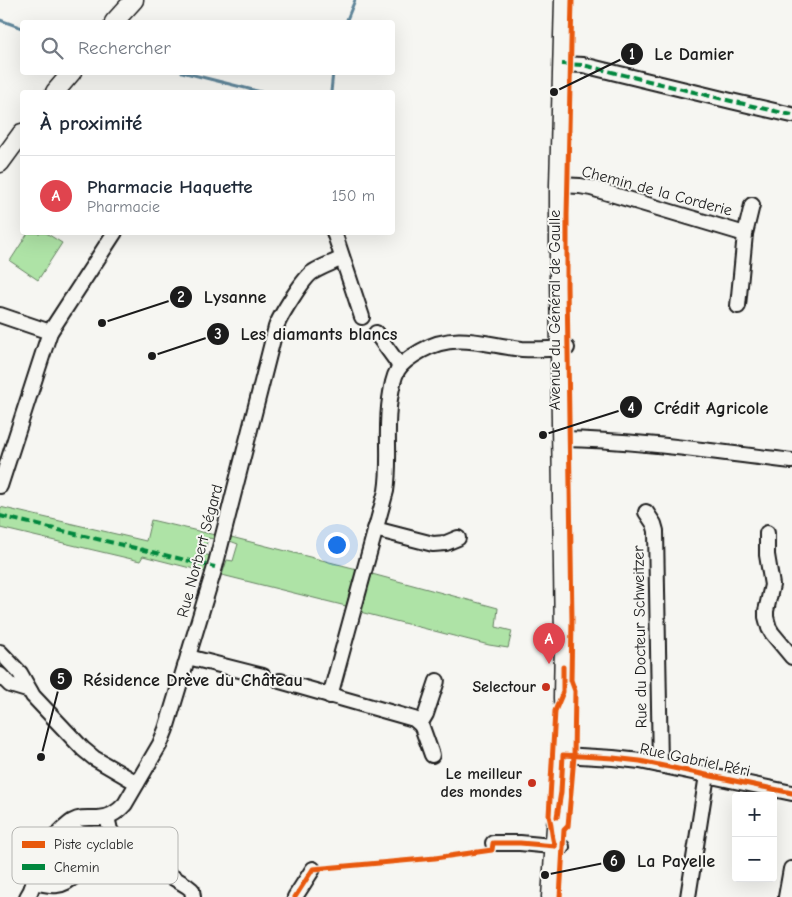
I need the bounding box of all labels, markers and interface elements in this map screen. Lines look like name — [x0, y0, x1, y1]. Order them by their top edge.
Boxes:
search box — [20, 20, 395, 75]
icon: search — [38, 34, 66, 62]
text: Rechercher — [78, 37, 171, 59]
callout: Le Damier — [619, 37, 744, 70]
text: Le Damier — [654, 44, 735, 65]
text: 1 — [629, 45, 635, 63]
text: À proximité — [40, 111, 142, 135]
street label: Chemin de la Corderie — [580, 162, 734, 220]
text: Pharmacie Haquette — [87, 176, 253, 198]
text: A — [52, 187, 60, 205]
text: 150 m — [332, 187, 375, 205]
text: Pharmacie — [87, 198, 160, 216]
street label: Avenue du Général de Gaulle — [546, 210, 564, 410]
callout: Lysanne — [169, 280, 276, 313]
text: Lysanne — [204, 287, 266, 308]
text: 2 — [177, 288, 185, 306]
callout: Les diamants blancs — [205, 317, 407, 350]
text: Les diamants blancs — [241, 324, 398, 345]
text: 3 — [214, 325, 222, 343]
callout: Crédit Agricole — [619, 391, 779, 424]
text: Crédit Agricole — [654, 398, 769, 419]
text: 4 — [627, 399, 635, 417]
street label: Rue Norbert Ségard — [174, 482, 226, 620]
your location — [324, 532, 350, 558]
street label: Rue du Docteur Schweitzer — [629, 545, 651, 729]
pin: A — [533, 623, 565, 664]
callout: Résidence Drève du Château — [48, 663, 313, 696]
text: 5 — [57, 670, 65, 688]
text: Résidence Drève du Château — [83, 670, 303, 691]
place label: Selectour — [472, 678, 537, 696]
marker: Selectour — [540, 681, 552, 693]
street label: Rue Gabriel Péri — [638, 740, 752, 780]
place label: Le meilleur des mondes — [441, 765, 523, 801]
marker: Le meilleur des mondes — [526, 777, 538, 789]
map controls — [732, 792, 777, 882]
button: + — [732, 792, 777, 837]
legend — [12, 827, 178, 884]
text: Piste cyclable — [54, 836, 134, 853]
button: − — [732, 837, 777, 882]
callout: La Payelle — [602, 844, 725, 877]
text: La Payelle — [637, 851, 715, 872]
text: 6 — [610, 852, 618, 870]
text: Chemin — [54, 859, 100, 876]

